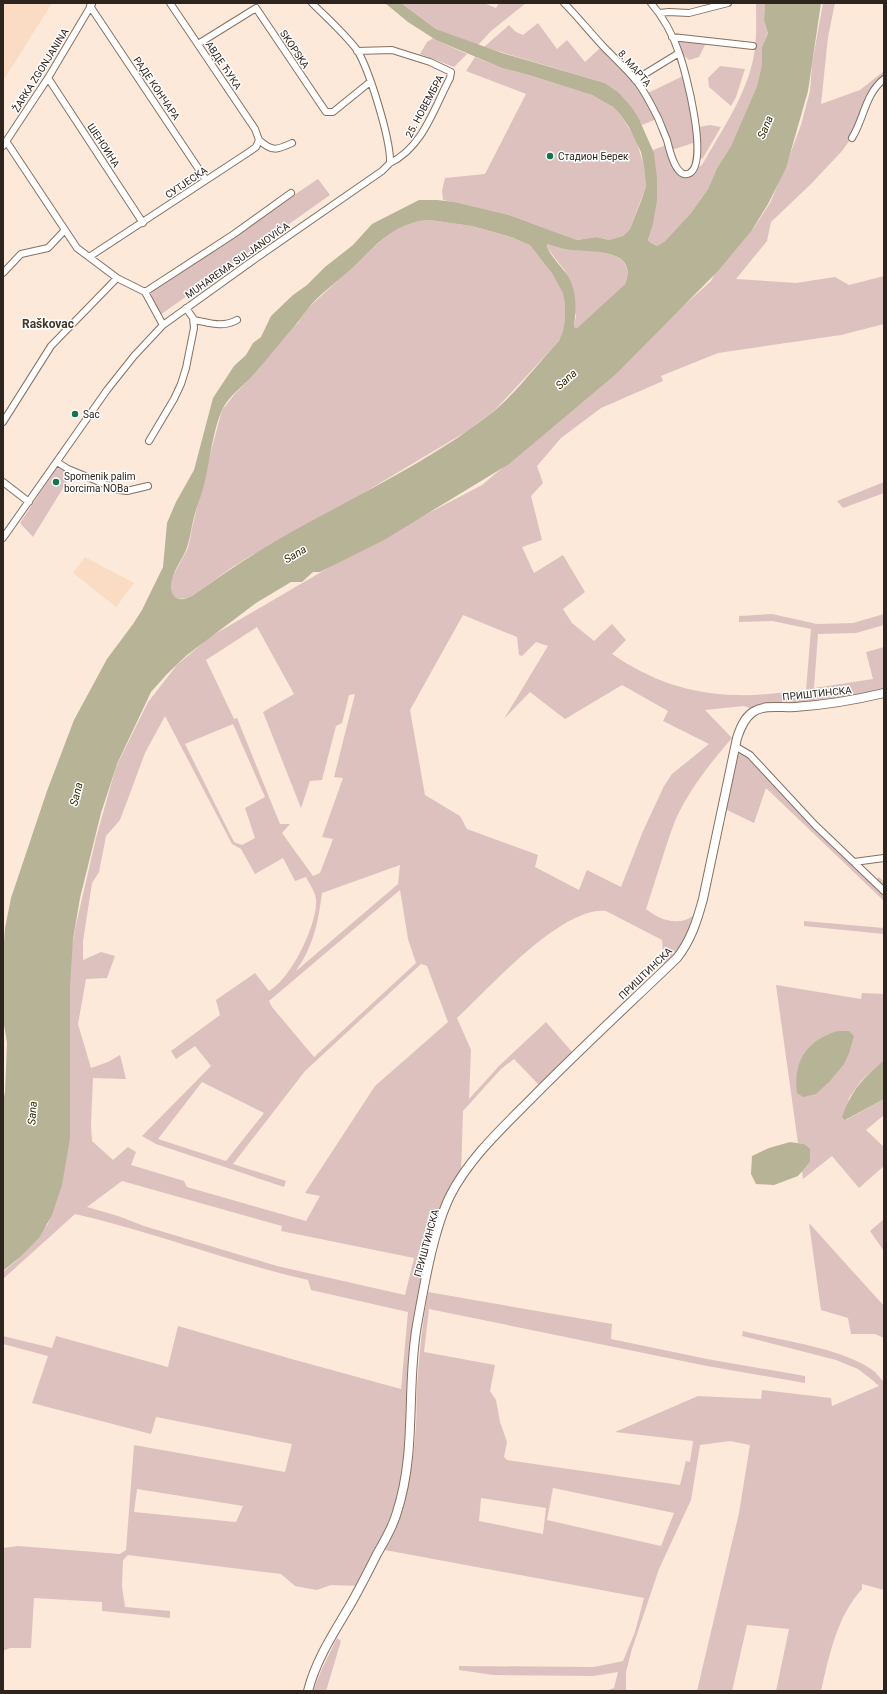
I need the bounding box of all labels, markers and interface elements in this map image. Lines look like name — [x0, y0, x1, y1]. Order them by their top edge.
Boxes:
street label: ŽARKA ZGONJANINA — [9, 26, 71, 114]
street label: SKOPSKA — [278, 28, 312, 71]
street label: АВДЕ ЋУКА — [203, 39, 244, 92]
street label: 8. МАРТА — [616, 48, 654, 89]
street label: РАДЕ КОНЧАРА — [131, 55, 182, 122]
street label: 25. НОВЕМБРА — [403, 73, 446, 139]
water label: Sana — [755, 114, 776, 141]
street label: ШЕНОИНА — [85, 121, 122, 170]
marker: Стадион Берек — [545, 151, 555, 161]
place label: Стадион Берек — [558, 151, 629, 162]
street label: СУТЈЕСКА — [163, 164, 210, 200]
street label: MUHAREMA SULJANOVIĆA — [182, 218, 292, 301]
district label: Raškovac — [22, 317, 74, 331]
water label: Sana — [553, 366, 580, 392]
marker: Sac — [70, 409, 80, 419]
place label: Sac — [83, 409, 100, 420]
place label: Spomenik palim borcima NOBa — [64, 471, 136, 494]
marker: Spomenik palim borcima NOBa — [51, 477, 61, 487]
water label: Sana — [282, 543, 309, 566]
street label: ПРИШТИНСКА — [782, 684, 853, 703]
water label: Sana — [67, 781, 86, 807]
street label: ПРИШТИНСКА — [617, 945, 675, 1001]
water label: Sana — [25, 1100, 40, 1125]
street label: ПРИШТИНСКА — [412, 1208, 441, 1278]

